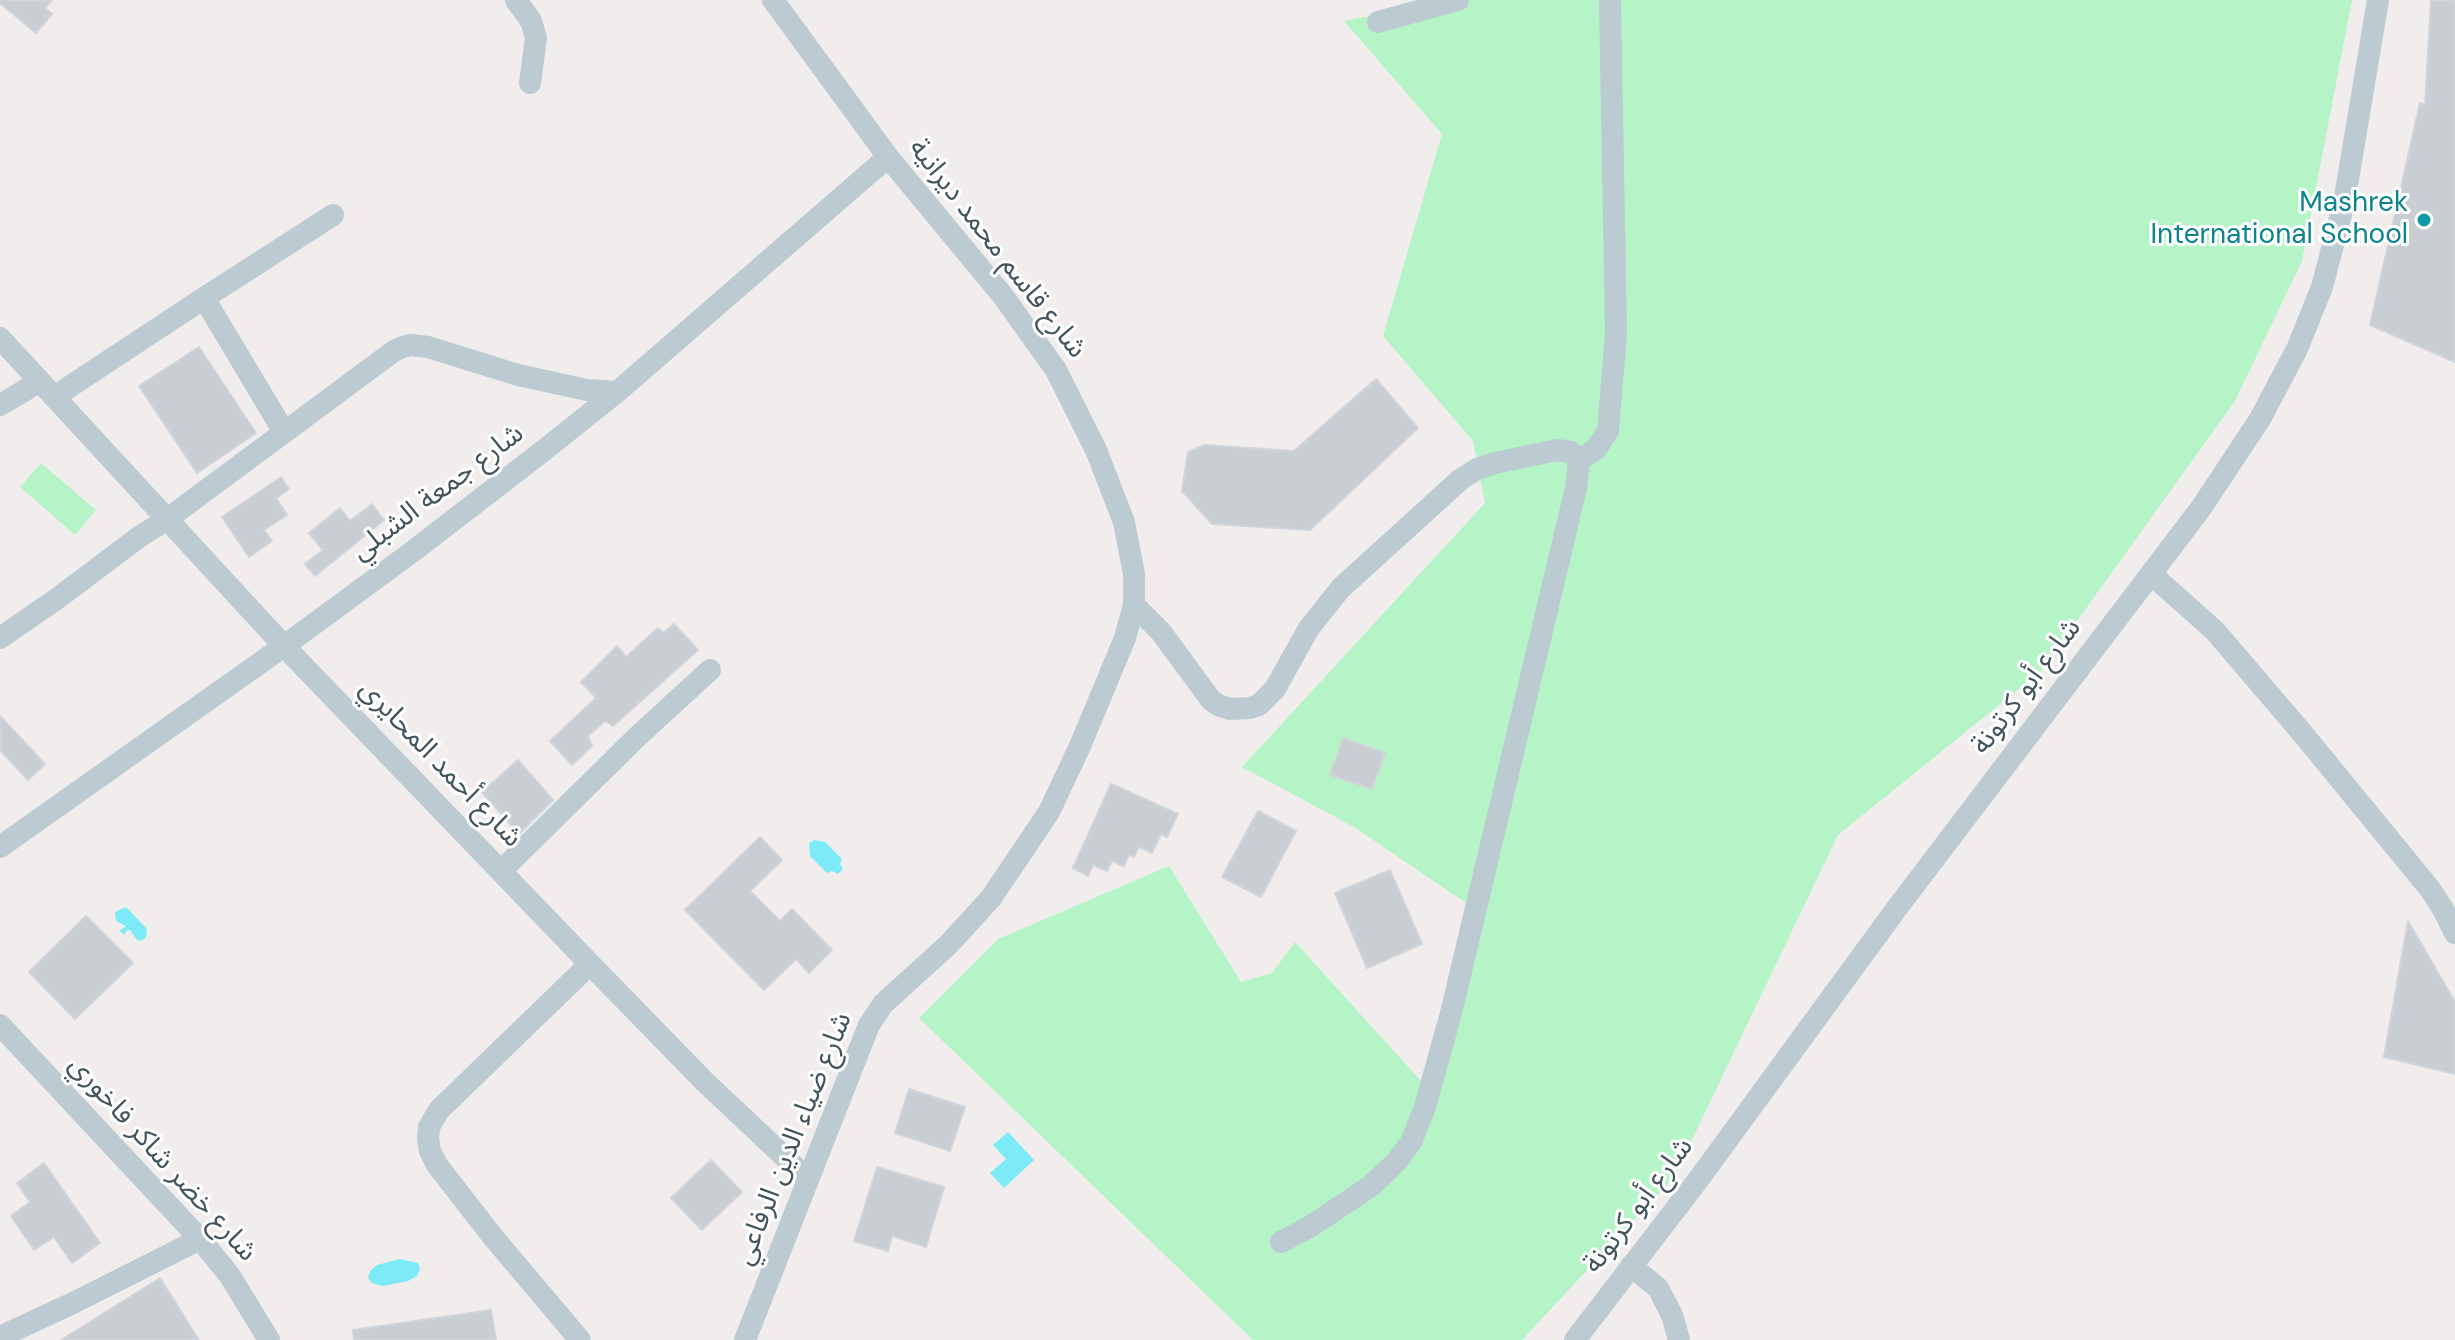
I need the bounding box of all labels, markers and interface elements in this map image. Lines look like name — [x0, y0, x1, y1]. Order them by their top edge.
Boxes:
street label: شارع قاسم محمد ديرانية — [901, 133, 1093, 365]
place label: Mashrek International School — [2151, 187, 2408, 253]
marker: Mashrek International School — [2415, 211, 2433, 229]
street label: شارع جمعة الشبلي — [345, 417, 531, 569]
street label: شارع أبو كرتونة — [1965, 612, 2089, 762]
street label: شارع أحمد المحايري — [351, 673, 529, 855]
street label: شارع ضياء الدين الرفاعي — [728, 1008, 860, 1270]
street label: شارع خضر شاكر فاخوري — [61, 1049, 263, 1269]
street label: شارع أبو كرتونة — [1577, 1131, 1701, 1281]

